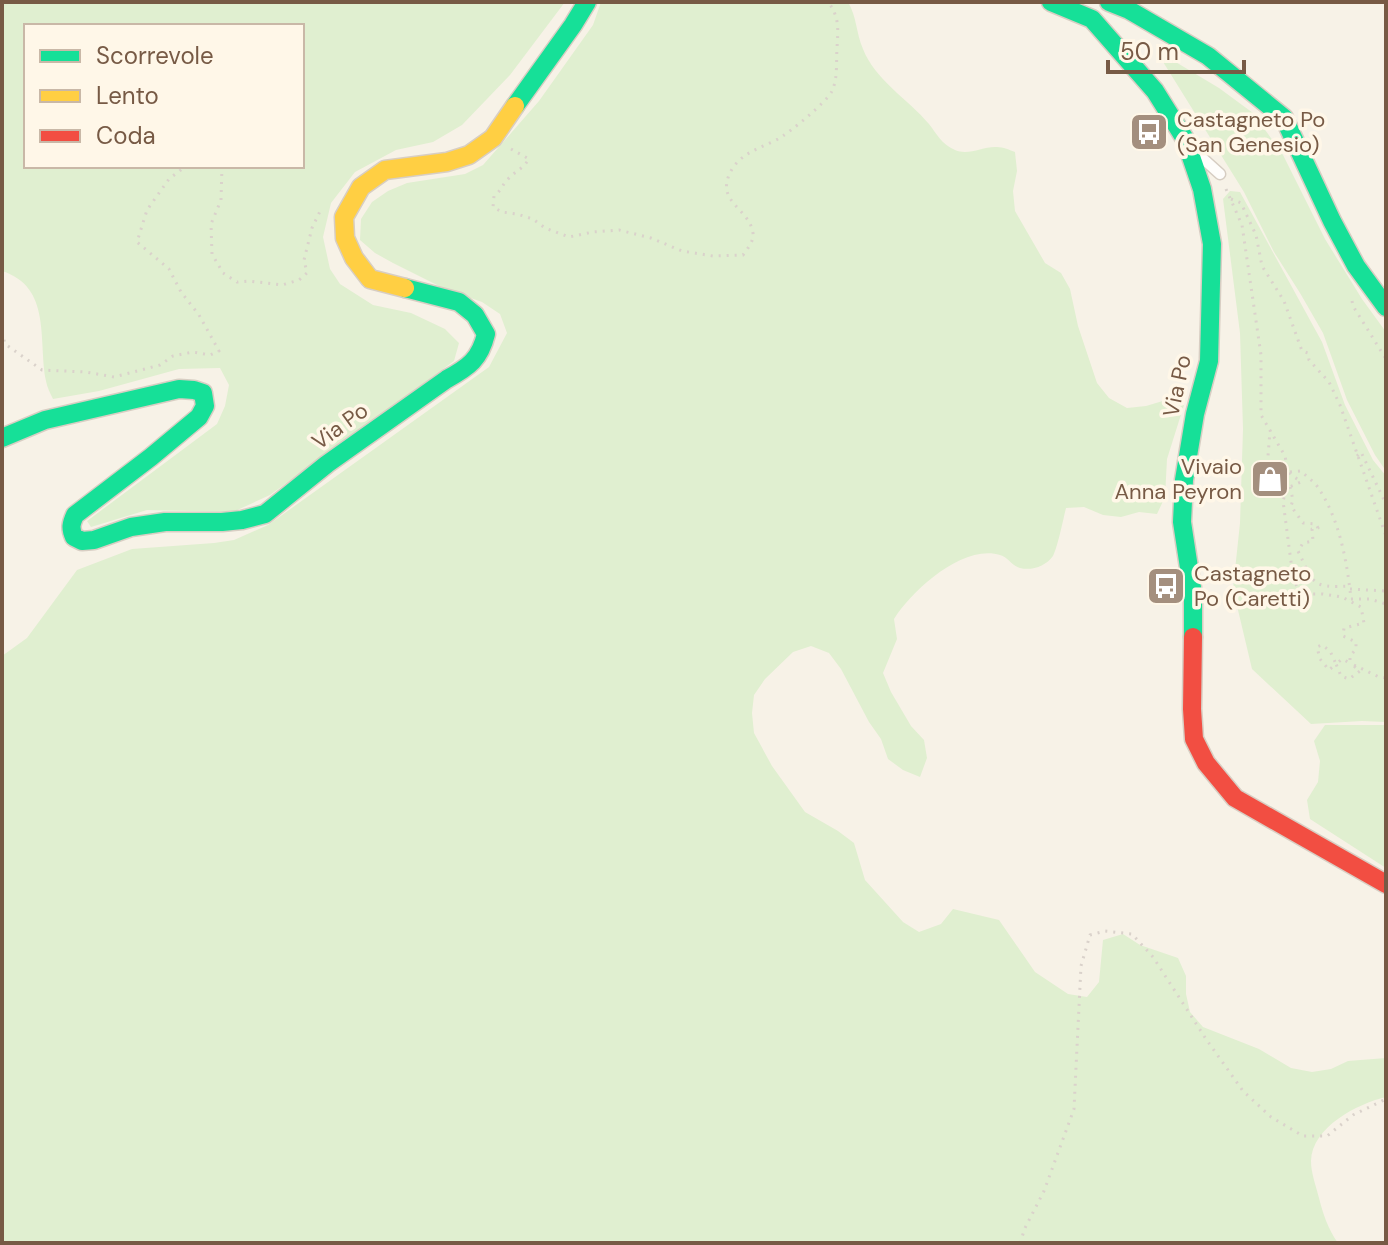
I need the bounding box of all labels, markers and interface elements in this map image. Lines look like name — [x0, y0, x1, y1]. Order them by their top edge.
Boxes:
legend — [24, 24, 304, 168]
scale bar — [1108, 24, 1244, 74]
text: 50 m — [1120, 36, 1179, 67]
text: Scorrevole — [96, 40, 214, 71]
text: Lento — [96, 80, 159, 111]
place label: Castagneto Po (San Genesio) — [1177, 105, 1325, 159]
bus stop icon: Castagneto Po (San Genesio) — [1128, 111, 1170, 153]
text: Coda — [96, 120, 156, 151]
street label: Via Po — [1156, 352, 1198, 420]
street label: Via Po — [306, 396, 374, 456]
place label: Vivaio Anna Peyron — [1115, 452, 1242, 506]
shop icon: Vivaio Anna Peyron — [1249, 458, 1291, 500]
place label: Castagneto Po (Caretti) — [1194, 559, 1311, 613]
bus stop icon: Castagneto Po (Caretti) — [1145, 565, 1187, 607]

